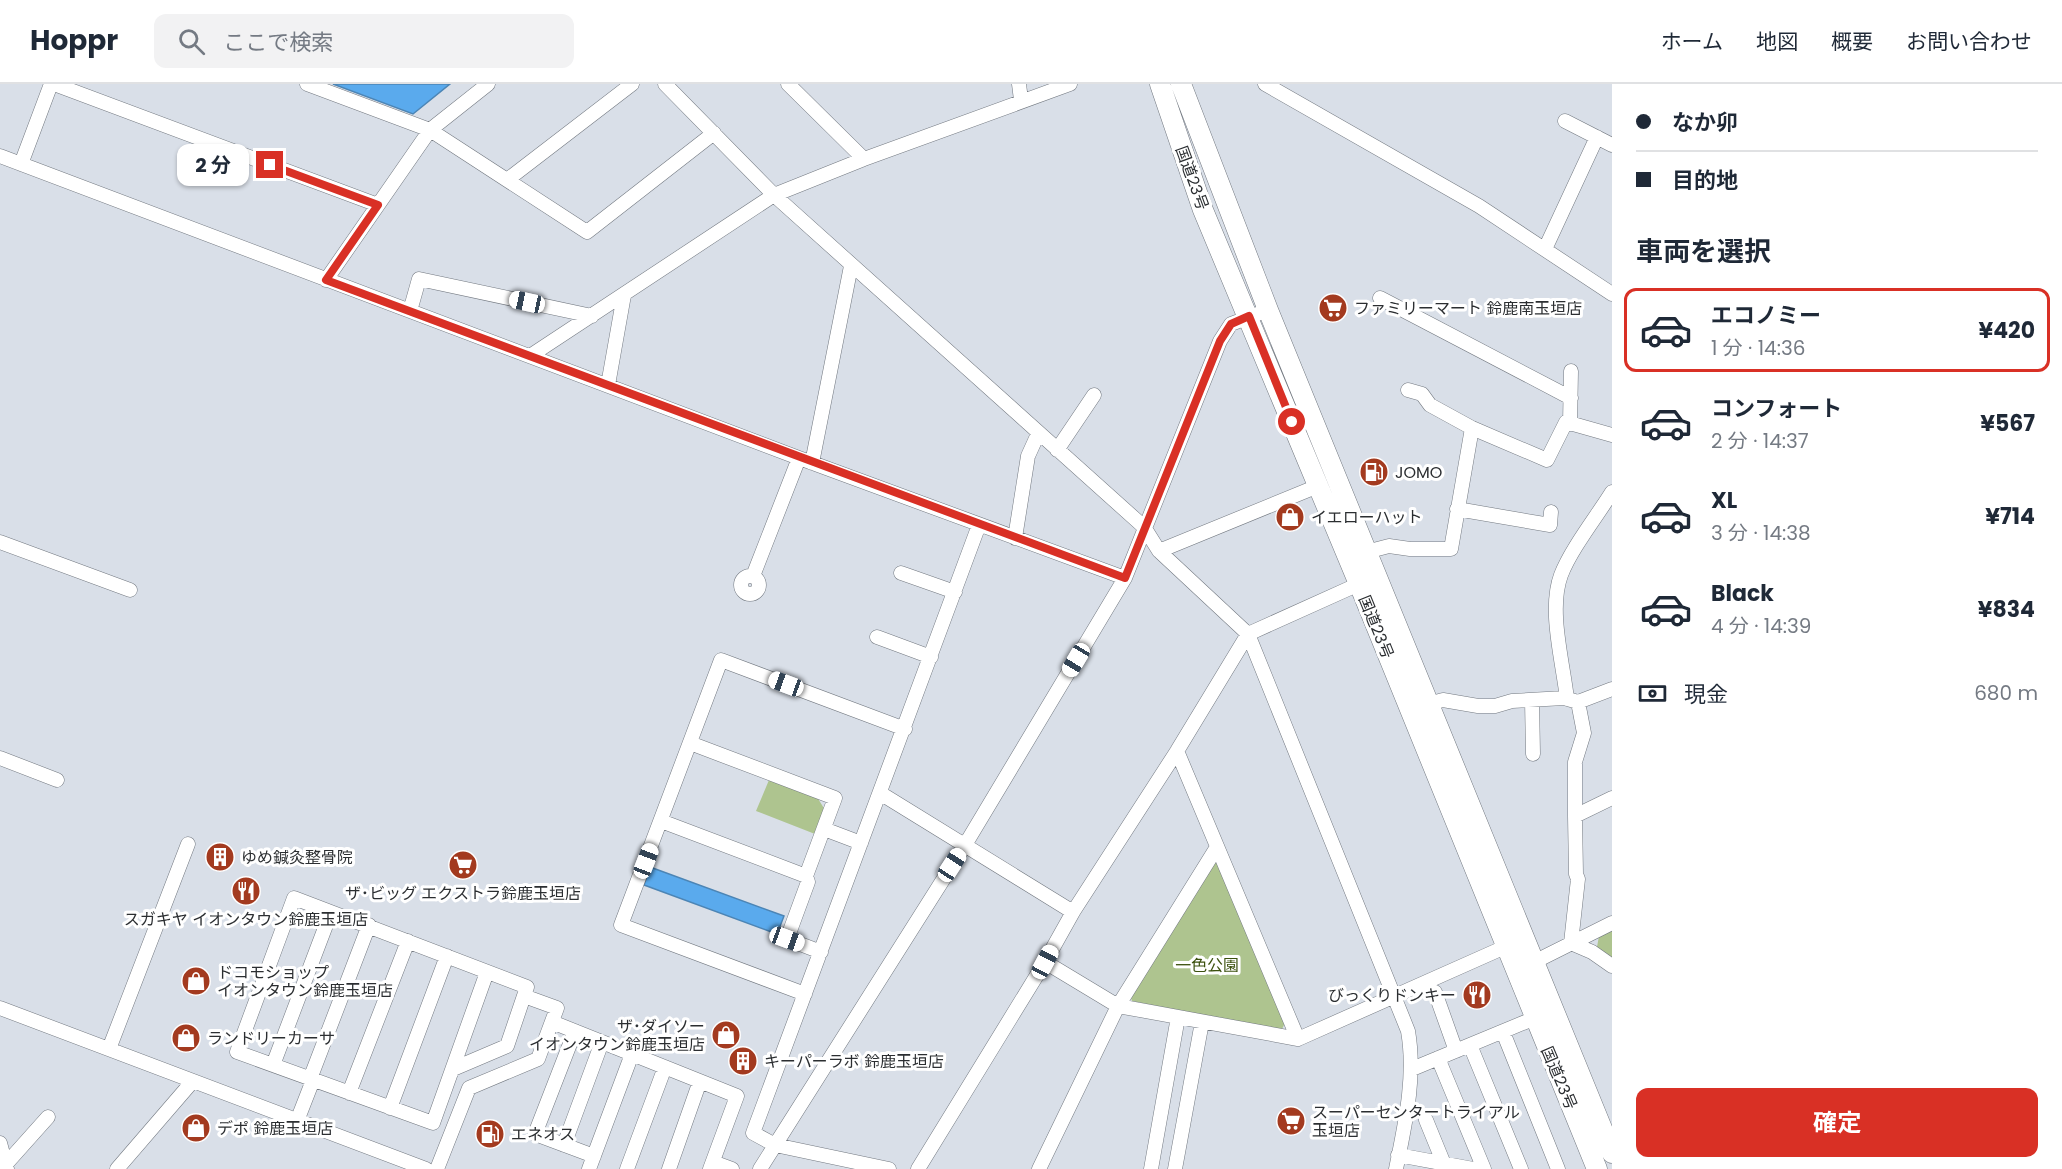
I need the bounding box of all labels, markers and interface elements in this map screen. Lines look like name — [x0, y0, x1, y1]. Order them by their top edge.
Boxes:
search box — [154, 14, 574, 68]
text: Hoppr — [30, 21, 118, 60]
icon: search — [175, 25, 208, 58]
text: ここで検索 — [223, 27, 333, 58]
text: ホーム — [1661, 27, 1723, 56]
text: 地図 — [1756, 27, 1798, 56]
text: 概要 — [1831, 27, 1873, 56]
text: お問い合わせ — [1906, 27, 2032, 56]
text: なか卯 — [1672, 107, 1738, 138]
street label: 国道23号 — [1170, 143, 1214, 213]
callout: 2 分 — [177, 144, 249, 186]
text: 2 分 — [195, 151, 231, 179]
route end — [256, 151, 283, 178]
text: 目的地 — [1672, 165, 1738, 196]
text: 車両を選択 — [1636, 233, 1771, 270]
car — [508, 289, 546, 315]
supermarket icon: ファミリーマート 鈴鹿南玉垣店 — [1317, 292, 1349, 324]
place label: ファミリーマート 鈴鹿南玉垣店 — [1354, 297, 1582, 320]
text: エコノミー — [1711, 300, 1821, 331]
icon: car — [1639, 303, 1693, 357]
text: ¥420 — [1978, 315, 2035, 346]
text: 1 分 · 14:36 — [1711, 334, 1805, 362]
text: コンフォート — [1711, 393, 1842, 424]
icon: car — [1639, 396, 1693, 450]
route start — [1278, 408, 1305, 435]
text: ¥567 — [1980, 408, 2035, 439]
text: 2 分 · 14:37 — [1711, 427, 1809, 455]
fuel station icon: JOMO — [1358, 456, 1390, 488]
place label: JOMO — [1395, 461, 1442, 484]
text: XL — [1711, 485, 1737, 516]
icon: car — [1639, 489, 1693, 543]
shop icon: イエローハット — [1274, 501, 1306, 533]
text: ¥714 — [1985, 501, 2035, 532]
place label: イエローハット — [1311, 506, 1423, 529]
text: 3 分 · 14:38 — [1711, 519, 1811, 547]
text: Black — [1711, 578, 1774, 609]
icon: car — [1639, 582, 1693, 636]
street label: 国道23号 — [1353, 592, 1399, 662]
text: ¥834 — [1978, 594, 2035, 625]
text: 4 分 · 14:39 — [1711, 612, 1811, 640]
car — [1059, 640, 1093, 680]
car — [766, 669, 806, 699]
icon: cash — [1636, 677, 1669, 710]
text: 現金 — [1684, 679, 1728, 710]
text: 680 m — [1974, 679, 2038, 707]
building icon: ゆめ鍼灸整骨院 — [204, 841, 236, 873]
car — [631, 841, 661, 881]
car — [935, 845, 969, 885]
place label: ゆめ鍼灸整骨院 — [241, 846, 353, 869]
supermarket icon: ザ･ビッグ エクストラ鈴鹿玉垣店 — [447, 849, 479, 881]
restaurant icon: スガキヤ イオンタウン鈴鹿玉垣店 — [230, 875, 262, 907]
place label: ザ･ビッグ エクストラ鈴鹿玉垣店 — [345, 882, 581, 905]
place label: スガキヤ イオンタウン鈴鹿玉垣店 — [124, 908, 368, 931]
car — [767, 924, 807, 954]
car — [1029, 942, 1061, 982]
park label: 一色公園 — [1175, 954, 1239, 977]
place label: ドコモショップ イオンタウン鈴鹿玉垣店 — [217, 961, 393, 1002]
shop icon: ドコモショップ イオンタウン鈴鹿玉垣店 — [180, 965, 212, 997]
restaurant icon: びっくりドンキー — [1461, 979, 1493, 1011]
place label: びっくりドンキー — [1328, 984, 1456, 1007]
place label: ザ･ダイソー イオンタウン鈴鹿玉垣店 — [529, 1015, 705, 1056]
shop icon: ザ･ダイソー イオンタウン鈴鹿玉垣店 — [710, 1019, 742, 1051]
shop icon: ランドリーカーサ — [170, 1022, 202, 1054]
place label: ランドリーカーサ — [207, 1027, 335, 1050]
street label: 国道23号 — [1535, 1043, 1583, 1113]
building icon: キーパーラボ 鈴鹿玉垣店 — [727, 1045, 759, 1077]
place label: キーパーラボ 鈴鹿玉垣店 — [764, 1050, 944, 1073]
button: 確定 — [1636, 1088, 2038, 1157]
place label: スーパーセンタートライアル 玉垣店 — [1312, 1101, 1520, 1142]
supermarket icon: スーパーセンタートライアル 玉垣店 — [1275, 1105, 1307, 1137]
shop icon: デポ 鈴鹿玉垣店 — [180, 1112, 212, 1144]
place label: デポ 鈴鹿玉垣店 — [217, 1117, 333, 1140]
fuel station icon: エネオス — [474, 1118, 506, 1150]
place label: エネオス — [511, 1123, 575, 1146]

